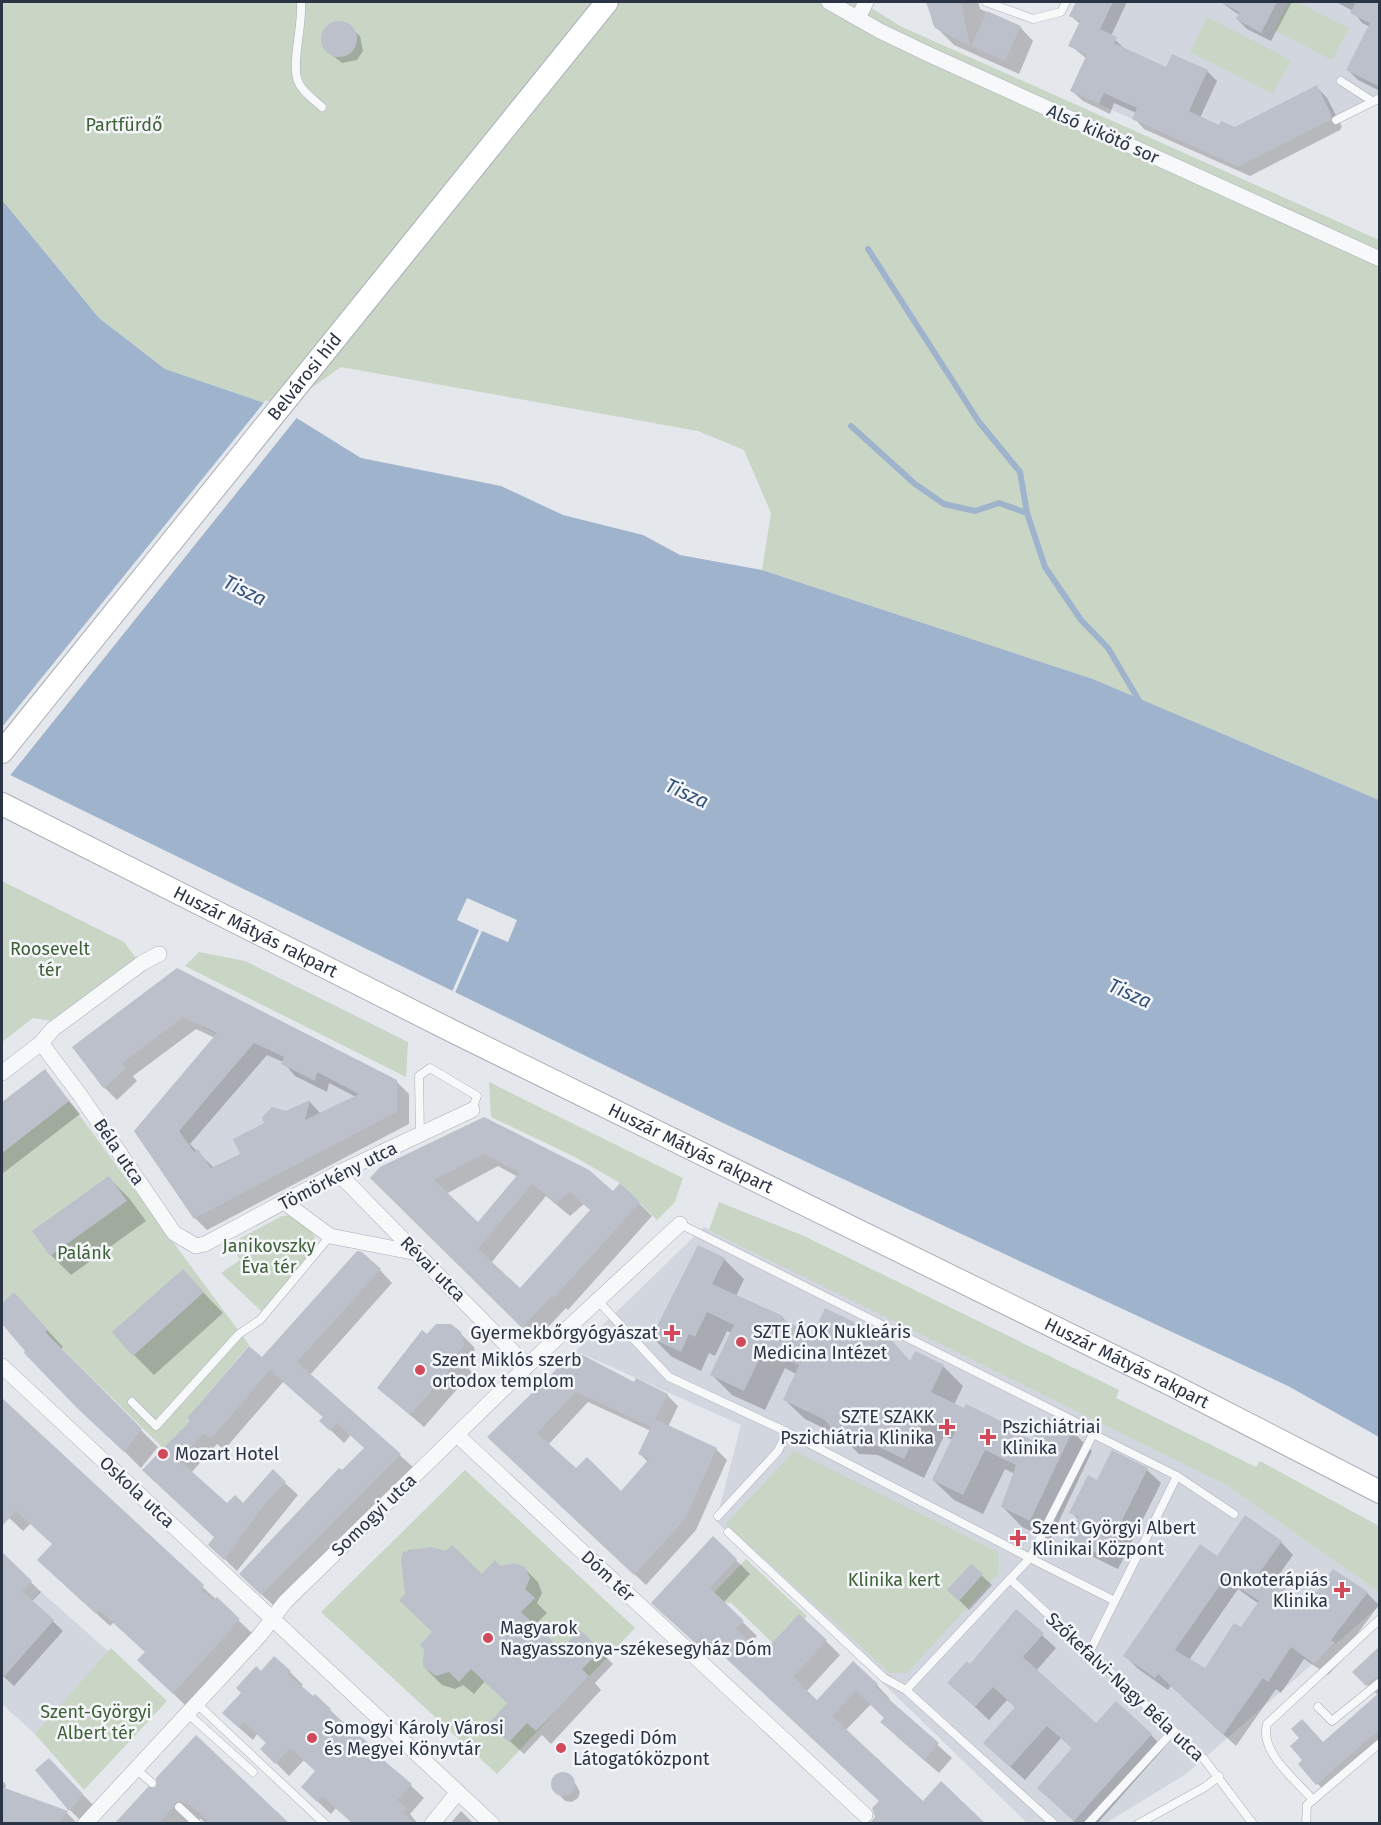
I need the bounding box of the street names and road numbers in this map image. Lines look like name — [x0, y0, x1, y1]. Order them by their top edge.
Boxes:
street label: Alsó kikötő sor — [1043, 99, 1163, 169]
street label: Belvárosi híd — [263, 329, 346, 425]
street label: Huszár Mátyás rakpart — [170, 881, 342, 983]
street label: Huszár Mátyás rakpart — [605, 1099, 777, 1198]
street label: Béla utca — [89, 1115, 149, 1189]
street label: Tömörkény utca — [275, 1137, 401, 1215]
street label: Révai utca — [396, 1232, 470, 1306]
street label: Huszár Mátyás rakpart — [1041, 1313, 1213, 1413]
street label: Oskola utca — [95, 1452, 179, 1532]
street label: Somogyi utca — [327, 1469, 421, 1561]
street label: Dóm tér — [577, 1546, 639, 1606]
street label: Szőkefalvi-Nagy Béla utca — [1041, 1608, 1209, 1766]

